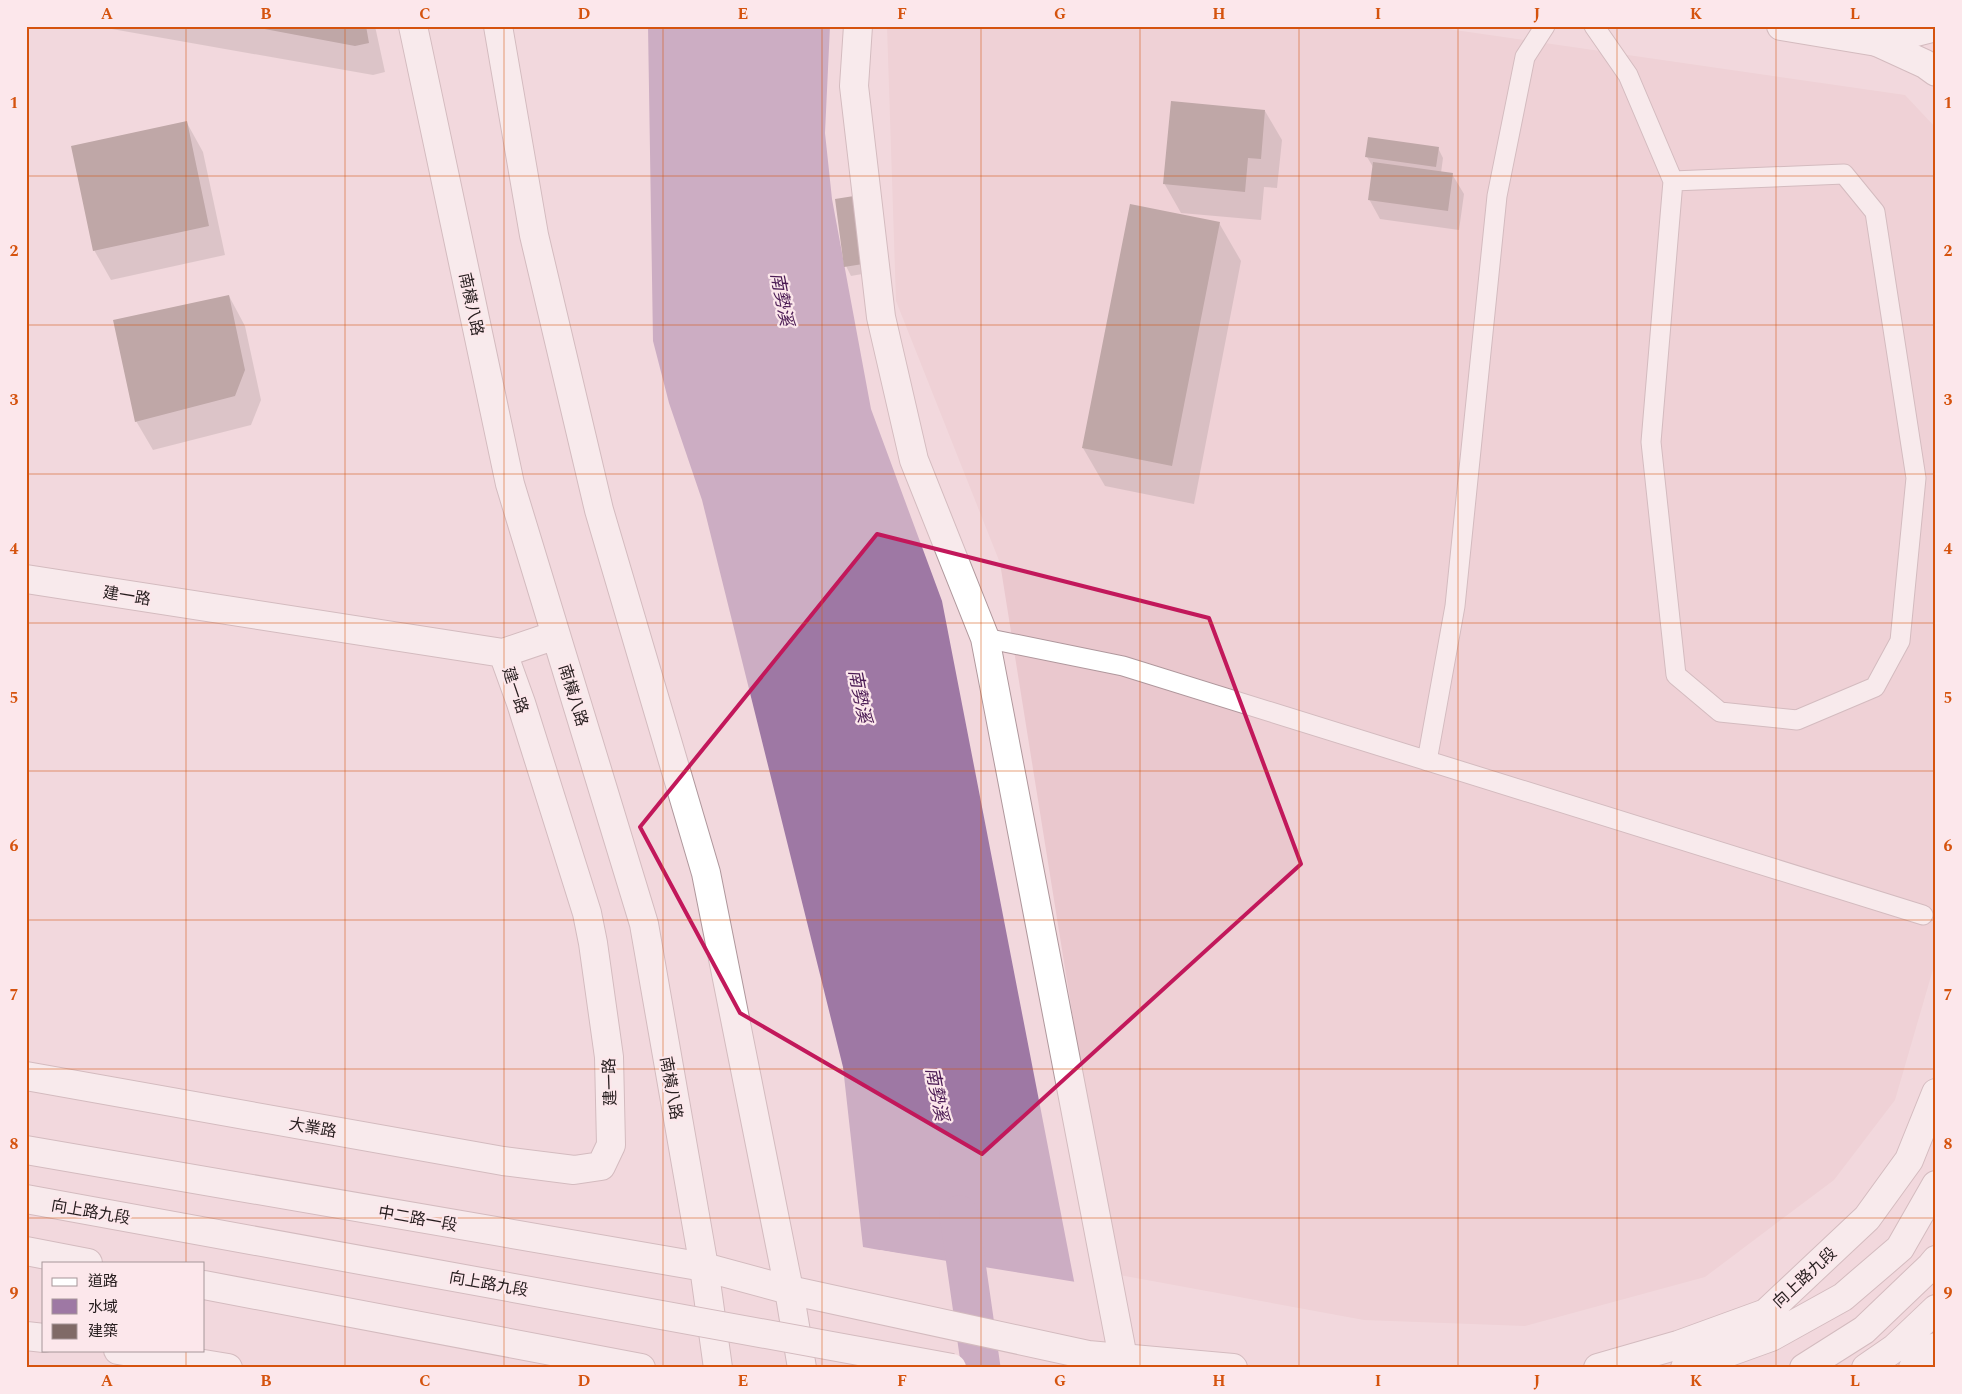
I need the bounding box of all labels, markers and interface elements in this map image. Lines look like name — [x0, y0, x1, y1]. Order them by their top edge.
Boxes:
text: A — [101, 2, 114, 26]
text: B — [260, 2, 272, 26]
text: C — [419, 2, 431, 26]
text: D — [578, 2, 591, 26]
text: E — [738, 2, 748, 26]
text: F — [897, 2, 907, 26]
text: G — [1054, 2, 1066, 26]
text: H — [1212, 2, 1226, 26]
text: I — [1375, 2, 1381, 26]
text: J — [1534, 2, 1541, 26]
text: K — [1690, 2, 1703, 26]
text: L — [1850, 2, 1860, 26]
text: 1 — [10, 91, 18, 115]
text: 1 — [1944, 91, 1952, 115]
text: 2 — [10, 239, 19, 263]
text: 2 — [1944, 239, 1953, 263]
street label: 南橫八路 — [453, 270, 489, 338]
water label: 南勢溪 — [763, 270, 800, 331]
text: 3 — [10, 388, 19, 412]
text: 3 — [1944, 388, 1953, 412]
text: 4 — [10, 537, 19, 561]
text: 4 — [1944, 537, 1953, 561]
street label: 建一路 — [101, 580, 152, 612]
street label: 南橫八路 — [552, 661, 594, 729]
street label: 建一路 — [496, 664, 534, 717]
water label: 南勢溪 — [841, 667, 878, 728]
text: 5 — [10, 686, 18, 710]
text: 5 — [1944, 686, 1952, 710]
text: 6 — [10, 834, 19, 858]
text: 6 — [1944, 834, 1953, 858]
text: 7 — [10, 983, 19, 1007]
text: 7 — [1944, 983, 1953, 1007]
street label: 南橫八路 — [654, 1055, 688, 1122]
street label: 建一路 — [597, 1058, 623, 1106]
water label: 南勢溪 — [918, 1065, 955, 1126]
street label: 大業路 — [287, 1112, 339, 1144]
text: 8 — [10, 1132, 19, 1156]
text: 8 — [1944, 1132, 1953, 1156]
street label: 向上路九段 — [49, 1193, 132, 1231]
street label: 中二路一段 — [376, 1200, 459, 1238]
street label: 向上路九段 — [1767, 1242, 1842, 1314]
legend — [42, 1262, 205, 1352]
street label: 向上路九段 — [447, 1265, 530, 1303]
text: 道路 — [88, 1270, 118, 1293]
text: 9 — [10, 1281, 19, 1305]
text: 9 — [1944, 1281, 1953, 1305]
text: 水域 — [88, 1296, 118, 1319]
text: 建築 — [88, 1320, 118, 1343]
text: A — [101, 1369, 114, 1393]
text: B — [260, 1369, 272, 1393]
text: C — [419, 1369, 431, 1393]
text: D — [578, 1369, 591, 1393]
text: E — [738, 1369, 748, 1393]
text: F — [897, 1369, 907, 1393]
text: G — [1054, 1369, 1066, 1393]
text: H — [1212, 1369, 1226, 1393]
text: I — [1375, 1369, 1381, 1393]
text: J — [1534, 1369, 1541, 1393]
text: K — [1690, 1369, 1703, 1393]
text: L — [1850, 1369, 1860, 1393]

